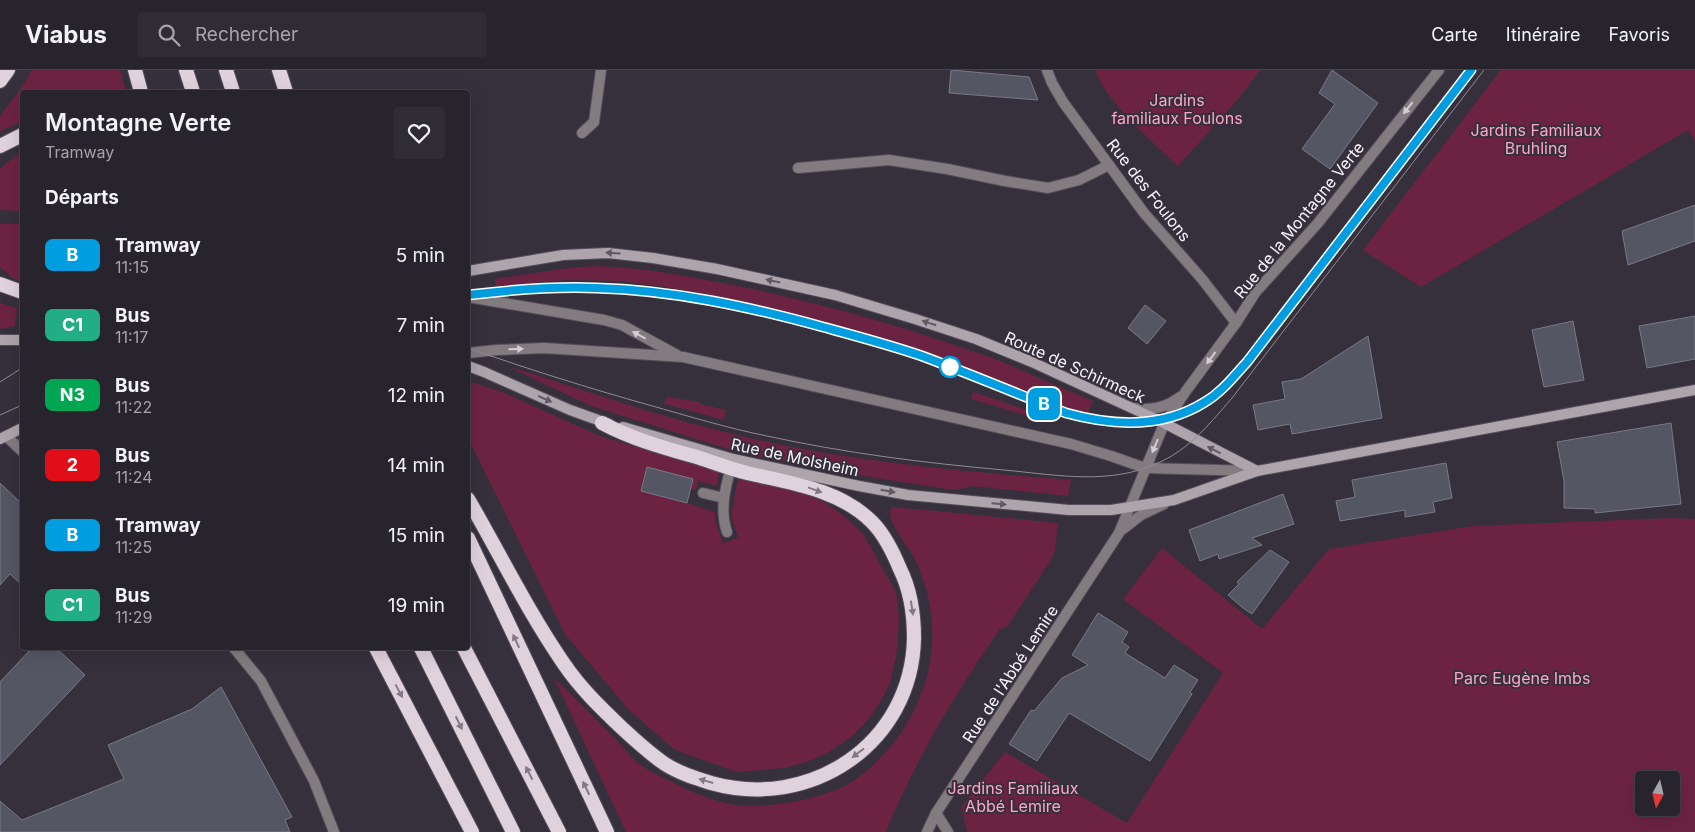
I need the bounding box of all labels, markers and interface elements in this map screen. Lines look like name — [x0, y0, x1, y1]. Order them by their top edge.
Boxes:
search box — [137, 12, 487, 57]
text: Viabus — [25, 20, 107, 49]
icon: search — [155, 21, 183, 49]
text: Rechercher — [195, 23, 298, 46]
text: Carte — [1431, 24, 1478, 45]
text: Itinéraire — [1506, 24, 1580, 45]
text: Favoris — [1608, 24, 1670, 45]
park label: Jardins familiaux Foulons — [1111, 90, 1243, 128]
one-way arrow — [1403, 101, 1414, 114]
button: heart — [393, 107, 445, 159]
text: Montagne Verte — [45, 108, 231, 137]
park label: Jardins Familiaux Bruhling — [1471, 120, 1602, 158]
street label: Rue des Foulons — [1103, 135, 1195, 245]
street label: Rue de la Montagne Verte — [1230, 138, 1368, 302]
text: Tramway — [45, 142, 114, 162]
text: Départs — [45, 186, 119, 209]
text: Tramway — [115, 234, 201, 257]
text: B — [67, 244, 78, 265]
text: 5 min — [396, 244, 445, 267]
one-way arrow — [604, 249, 620, 257]
text: 11:15 — [115, 257, 149, 277]
one-way arrow — [765, 277, 780, 285]
text: Bus — [115, 304, 150, 327]
text: C1 — [62, 314, 83, 335]
text: 7 min — [396, 314, 445, 337]
one-way arrow — [922, 319, 937, 327]
text: 11:17 — [115, 327, 148, 347]
street label: Route de Schirmeck — [1002, 327, 1149, 407]
one-way arrow — [632, 331, 647, 339]
one-way arrow — [508, 345, 524, 353]
one-way arrow — [1206, 351, 1216, 364]
unlabelled marker — [939, 356, 961, 378]
text: Bus — [115, 374, 150, 397]
text: N3 — [60, 384, 85, 405]
text: 12 min — [388, 384, 445, 407]
line badge: B — [1028, 388, 1060, 420]
text: B — [1038, 393, 1050, 414]
one-way arrow — [538, 395, 552, 403]
text: 11:22 — [115, 397, 152, 417]
street label: Rue de Molsheim — [729, 434, 861, 480]
one-way arrow — [1150, 439, 1158, 453]
text: Bus — [115, 444, 150, 467]
one-way arrow — [1206, 446, 1221, 454]
text: 2 — [67, 454, 78, 475]
text: 14 min — [387, 454, 445, 477]
text: 11:24 — [115, 467, 152, 487]
one-way arrow — [808, 486, 823, 494]
one-way arrow — [880, 488, 896, 496]
one-way arrow — [991, 500, 1007, 508]
text: Tramway — [115, 514, 201, 537]
text: B — [67, 524, 78, 545]
text: 15 min — [388, 524, 445, 547]
text: 11:25 — [115, 537, 152, 557]
text: Bus — [115, 584, 150, 607]
text: C1 — [62, 594, 83, 615]
text: 19 min — [388, 594, 445, 617]
one-way arrow — [908, 601, 916, 617]
street label: Rue de l'Abbé Lemire — [958, 601, 1062, 747]
text: 11:29 — [115, 607, 152, 627]
one-way arrow — [512, 634, 520, 648]
park label: Parc Eugène Imbs — [1454, 668, 1590, 688]
one-way arrow — [395, 683, 403, 698]
one-way arrow — [454, 715, 463, 730]
one-way arrow — [851, 748, 865, 758]
one-way arrow — [525, 766, 533, 780]
north arrow — [1635, 771, 1680, 816]
map controls — [1635, 771, 1680, 816]
one-way arrow — [698, 777, 713, 785]
park label: Jardins Familiaux Abbé Lemire — [948, 778, 1079, 816]
one-way arrow — [582, 781, 590, 795]

